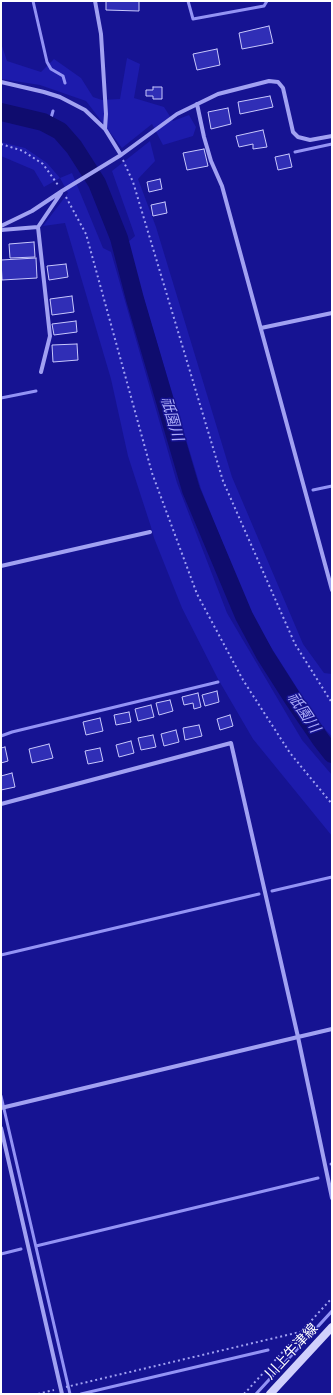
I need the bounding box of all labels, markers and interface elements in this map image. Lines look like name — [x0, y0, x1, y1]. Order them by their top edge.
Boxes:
water label: 祇園川 — [156, 395, 186, 443]
water label: 祇園川 — [283, 689, 323, 737]
street label: 川上牛津線 — [262, 1321, 322, 1383]

